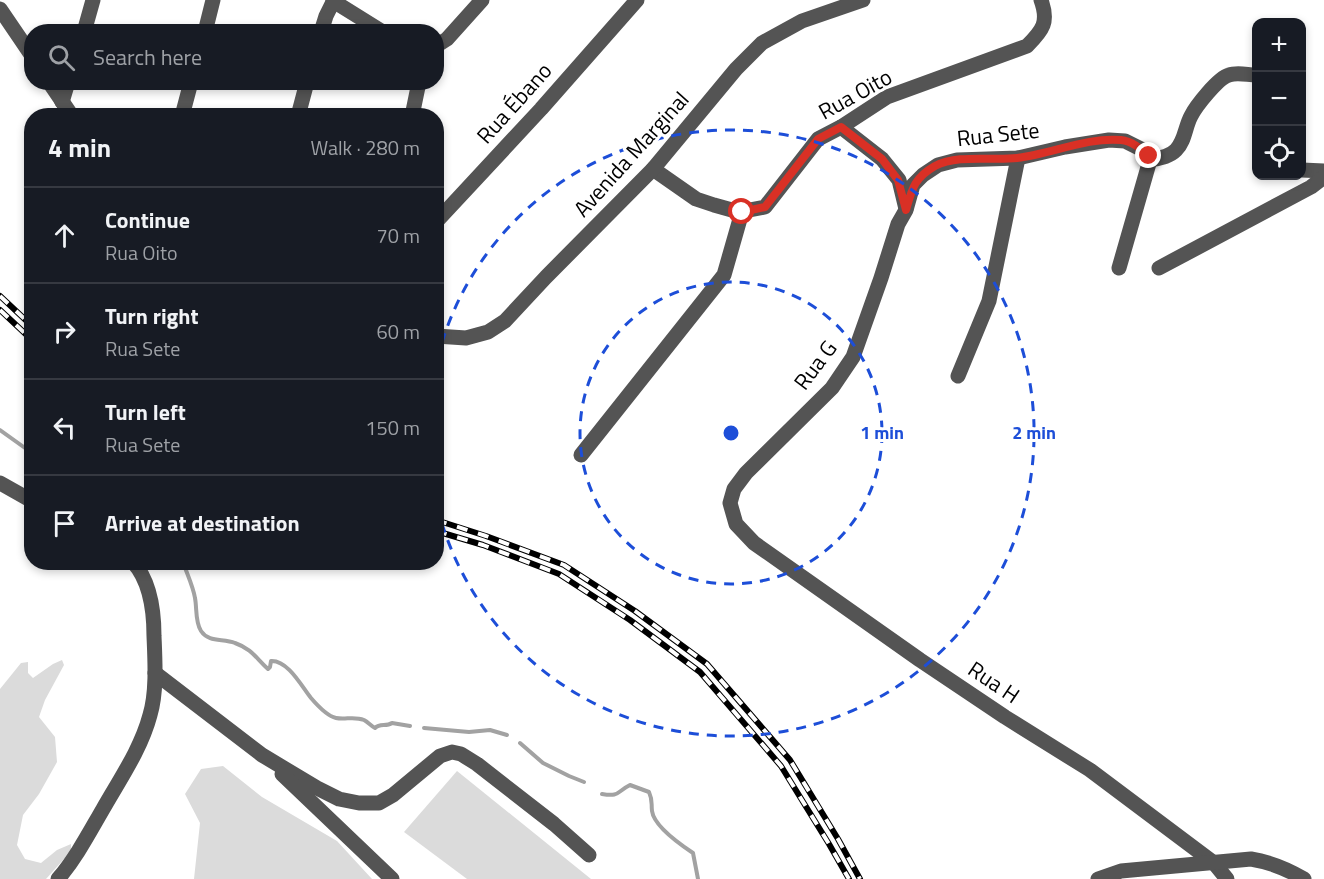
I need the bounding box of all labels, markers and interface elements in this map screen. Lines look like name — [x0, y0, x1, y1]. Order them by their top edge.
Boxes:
map controls — [1252, 18, 1306, 180]
button: + — [1252, 18, 1306, 72]
search box — [24, 24, 444, 90]
text: Search here — [93, 40, 202, 74]
icon: search — [45, 41, 78, 74]
street label: Rua Ébano — [468, 55, 560, 151]
street label: Rua Oito — [812, 60, 898, 128]
button: − — [1252, 72, 1306, 126]
street label: Avenida Marginal — [565, 83, 697, 225]
street label: Rua Sete — [955, 113, 1041, 155]
button: locate — [1252, 126, 1306, 180]
text: 4 min — [48, 128, 111, 167]
text: Walk · 280 m — [311, 132, 420, 163]
route end — [1135, 142, 1161, 168]
route start — [728, 198, 754, 224]
text: Continue — [105, 203, 190, 237]
icon: ahead — [48, 219, 81, 252]
text: 70 m — [376, 220, 420, 251]
text: Rua Oito — [105, 237, 177, 268]
text: Turn right — [105, 299, 199, 333]
icon: right — [48, 315, 81, 348]
text: 60 m — [376, 316, 420, 347]
text: Rua Sete — [105, 333, 180, 364]
street label: Rua G — [785, 333, 845, 397]
text: Turn left — [105, 395, 186, 429]
icon: left — [48, 411, 81, 444]
text: 150 m — [365, 412, 420, 443]
text: 1 min — [860, 419, 904, 446]
text: 2 min — [1012, 419, 1056, 446]
centre of rings — [721, 423, 741, 443]
text: Rua Sete — [105, 429, 180, 460]
text: Arrive at destination — [105, 506, 300, 540]
icon: arrive — [48, 507, 81, 540]
street label: Rua H — [961, 652, 1027, 712]

